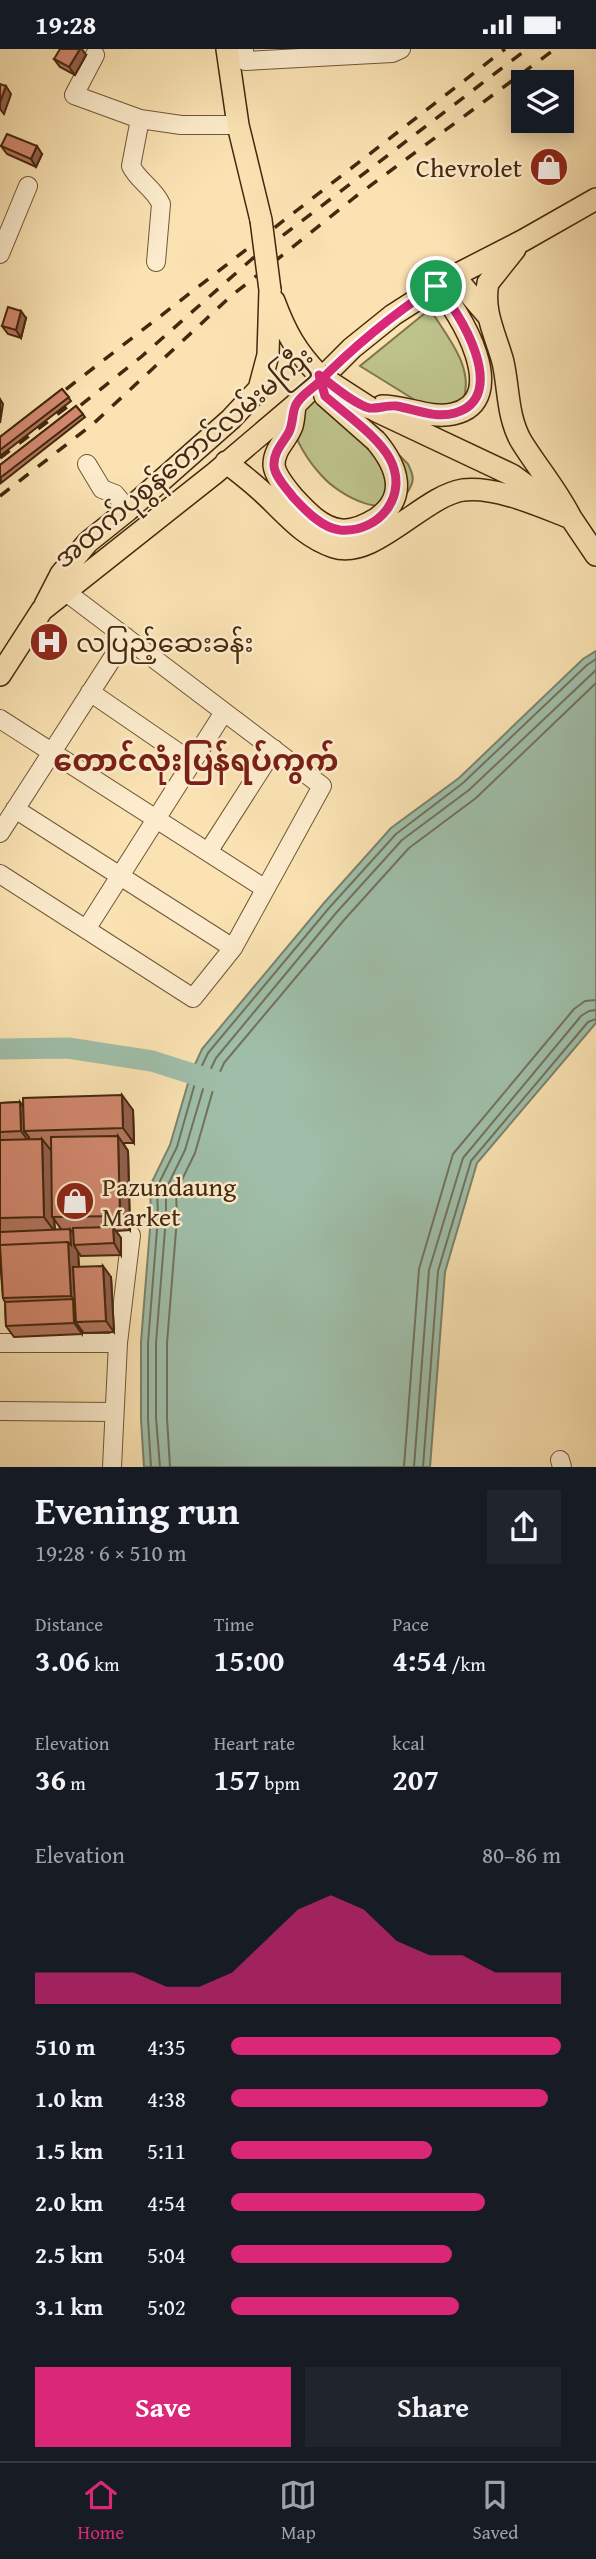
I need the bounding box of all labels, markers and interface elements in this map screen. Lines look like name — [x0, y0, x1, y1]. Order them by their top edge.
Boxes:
text: 19:28 — [35, 5, 96, 44]
map controls — [511, 70, 574, 133]
button: layers — [511, 70, 574, 133]
shop icon: Chevrolet — [528, 146, 570, 188]
place label: Chevrolet — [416, 148, 522, 187]
pin — [406, 256, 466, 316]
icon: arrive — [417, 267, 455, 305]
street label: အထက်ပုစွန်တောင်လမ်းမကြီး — [45, 337, 322, 579]
hospital icon: လပြည့်ဆေးခန်း — [28, 621, 70, 663]
place label: လပြည့်ဆေးခန်း — [76, 623, 253, 664]
district label: တောင်လုံးပြန်ရပ်ကွက် — [53, 738, 339, 785]
place label: Pazundaung Market — [102, 1167, 236, 1236]
shop icon: Pazundaung Market — [54, 1180, 96, 1222]
text: Evening run — [35, 1482, 239, 1538]
button: share — [487, 1490, 561, 1564]
text: 19:28 · 6 × 510 m — [35, 1536, 187, 1569]
text: Distance — [35, 1610, 103, 1638]
text: Time — [214, 1610, 254, 1638]
text: Pace — [392, 1610, 429, 1638]
text: 3.06 — [35, 1638, 90, 1682]
text: 15:00 — [214, 1638, 284, 1682]
text: 4:54 — [392, 1638, 447, 1682]
text: km — [90, 1650, 119, 1678]
text: /km — [447, 1650, 486, 1678]
text: Elevation — [35, 1729, 109, 1757]
text: Heart rate — [214, 1729, 295, 1757]
text: kcal — [392, 1729, 425, 1757]
text: 36 — [35, 1757, 66, 1801]
text: 157 — [214, 1757, 260, 1801]
text: 207 — [392, 1757, 439, 1801]
text: m — [66, 1769, 86, 1797]
text: bpm — [260, 1769, 300, 1797]
text: Elevation — [35, 1838, 125, 1871]
text: 80–86 m — [482, 1838, 561, 1871]
text: 510 m — [35, 2030, 96, 2063]
text: 4:35 — [147, 2030, 186, 2063]
text: 1.0 km — [35, 2082, 103, 2115]
text: 4:38 — [147, 2082, 186, 2115]
text: 1.5 km — [35, 2134, 103, 2167]
text: 5:11 — [147, 2134, 186, 2167]
text: 2.0 km — [35, 2186, 103, 2219]
text: 4:54 — [147, 2186, 186, 2219]
text: 2.5 km — [35, 2238, 103, 2271]
text: 5:04 — [147, 2238, 186, 2271]
text: 3.1 km — [35, 2290, 103, 2323]
text: 5:02 — [147, 2290, 186, 2323]
button: Save — [35, 2367, 291, 2447]
button: Share — [305, 2367, 561, 2447]
tab: Home — [78, 2476, 124, 2546]
tab: Map — [279, 2476, 317, 2546]
tab: Saved — [472, 2476, 518, 2546]

